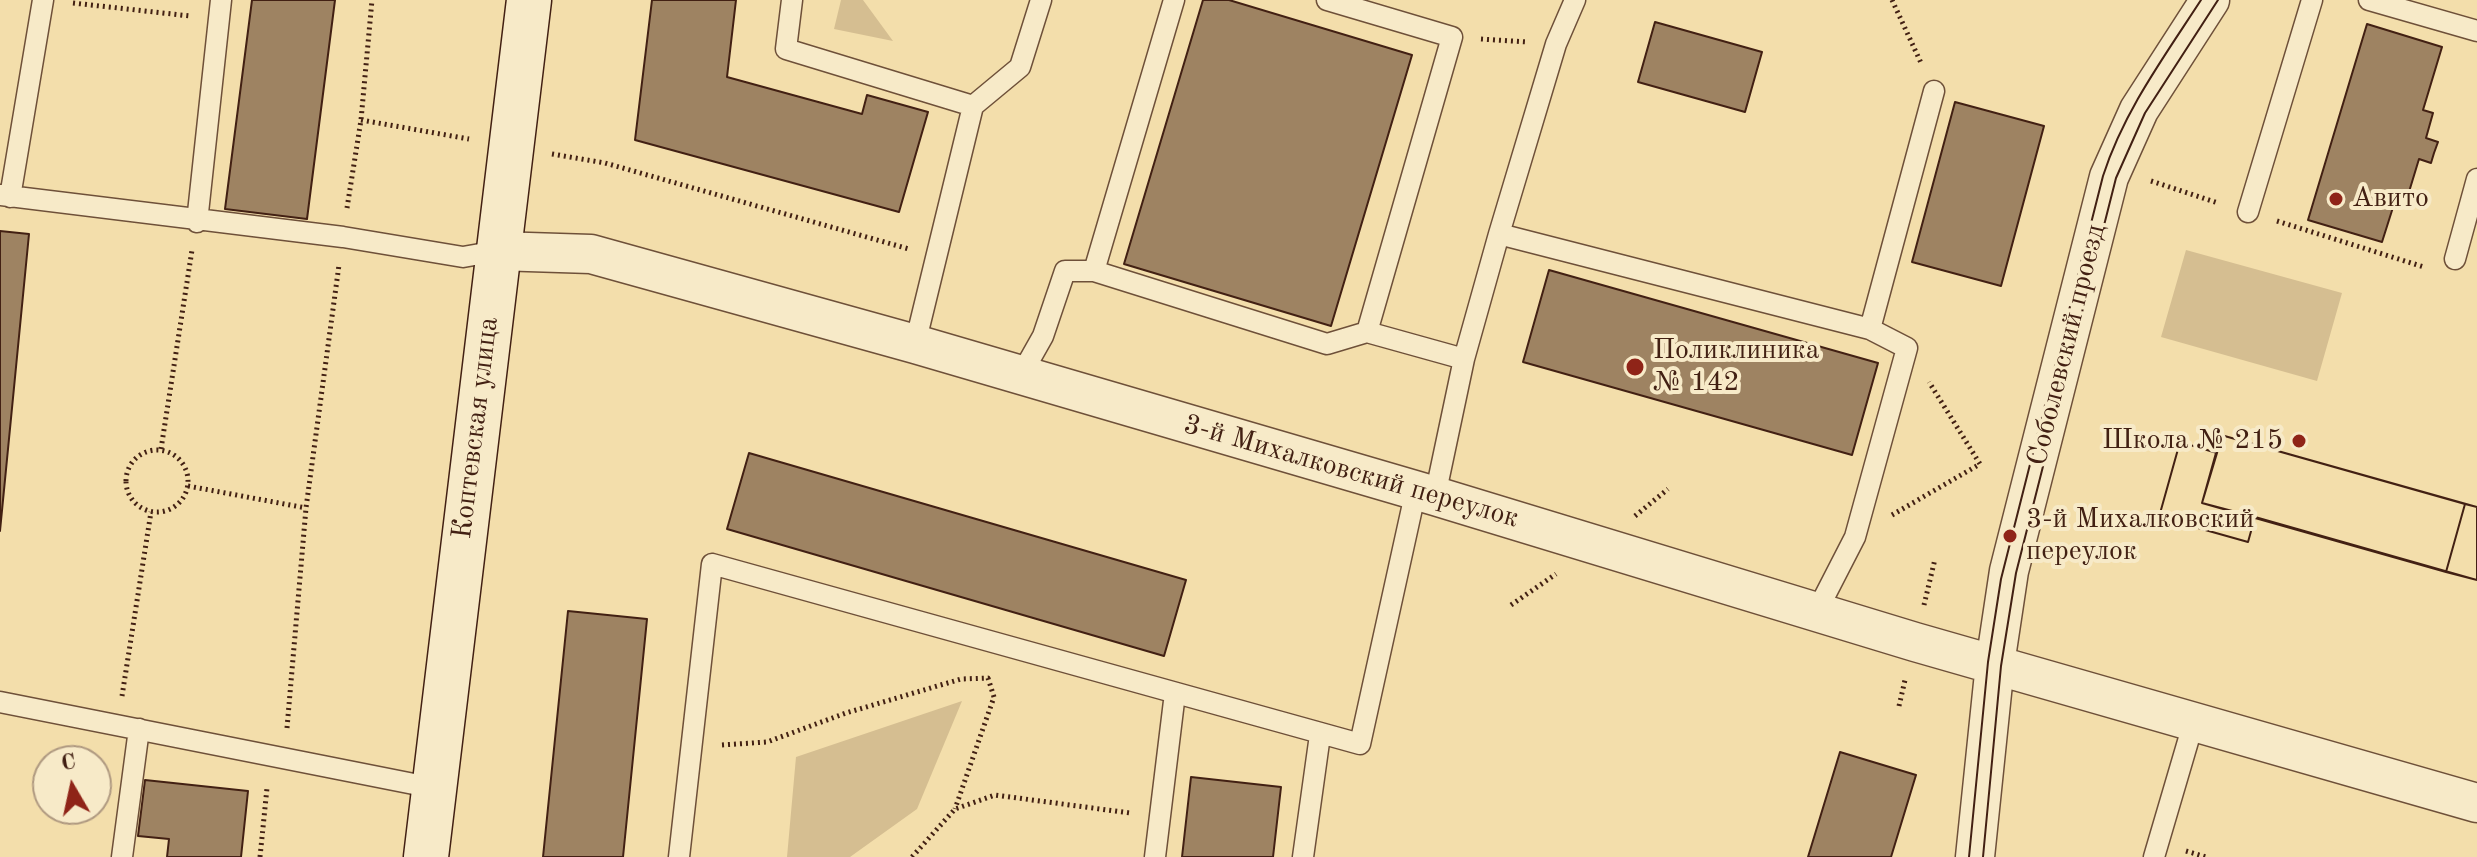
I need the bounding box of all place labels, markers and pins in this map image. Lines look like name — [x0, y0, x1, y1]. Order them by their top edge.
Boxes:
place label: Авито — [2352, 182, 2429, 216]
marker: Авито — [2327, 190, 2345, 208]
place label: Поликлиника № 142 — [1653, 334, 1820, 400]
marker: Поликлиника № 142 — [1624, 356, 1646, 378]
place label: Школа № 215 — [2102, 424, 2283, 458]
marker: Школа № 215 — [2290, 432, 2308, 450]
place label: 3-й Михалковский переулок — [2026, 503, 2254, 569]
marker: 3-й Михалковский переулок — [2001, 527, 2019, 545]

